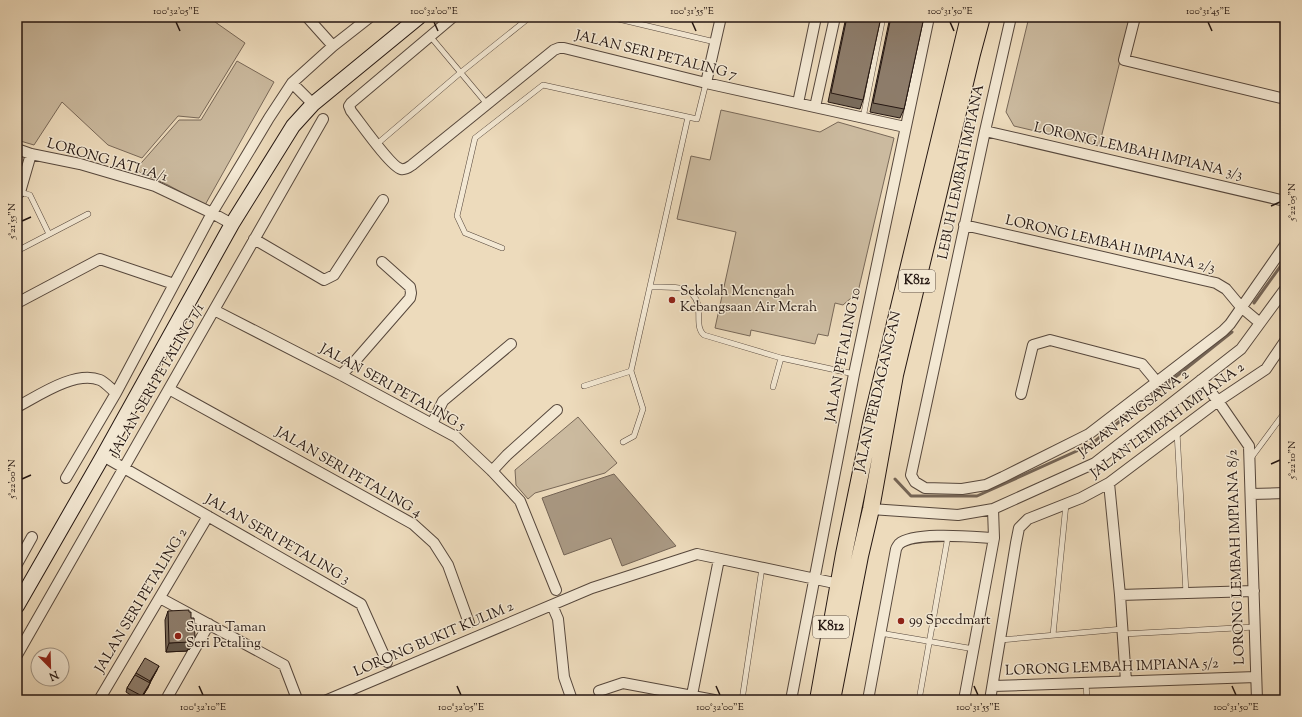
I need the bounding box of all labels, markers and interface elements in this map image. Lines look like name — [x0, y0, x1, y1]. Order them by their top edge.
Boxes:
text: 100°32'05"E — [153, 4, 199, 19]
text: 100°32'00"E — [410, 4, 458, 19]
text: 100°31'55"E — [670, 4, 714, 19]
text: 100°31'50"E — [927, 4, 973, 19]
text: 100°31'45"E — [1186, 4, 1230, 19]
street label: JALAN SERI PETALING 7 — [572, 26, 739, 86]
street label: LEBUH LEMBAH IMPIANA — [934, 82, 990, 261]
street label: LORONG LEMBAH IMPIANA 3/3 — [1032, 118, 1245, 186]
street label: LORONG JATI 1A/1 — [44, 134, 170, 188]
text: 5°22'05"N — [1285, 183, 1300, 222]
text: 5°21'55"N — [5, 203, 20, 240]
street label: LORONG LEMBAH IMPIANA 2/3 — [1003, 211, 1217, 279]
road number: K812 — [899, 270, 935, 292]
place label: Sekolah Menengah Kebangsaan Air Merah — [680, 282, 817, 318]
street label: JALAN PETALING 10 — [821, 286, 867, 425]
marker: Sekolah Menengah Kebangsaan Air Merah — [667, 295, 677, 305]
street label: JALAN SERI PETALING 1/1 — [106, 300, 210, 461]
street label: JALAN PERDAGANGAN — [850, 309, 907, 476]
street label: JALAN SERI PETALING 5 — [315, 339, 469, 436]
street label: JALAN LEMBAH IMPIANA 2 — [1086, 358, 1250, 484]
street label: JALAN ANGSANA 2 — [1073, 365, 1194, 463]
street label: JALAN SERI PETALING 4 — [270, 422, 425, 523]
text: 5°22'10"N — [1285, 441, 1300, 480]
street label: LORONG LEMBAH IMPIANA 8/2 — [1223, 448, 1251, 665]
text: 5°22'00"N — [5, 459, 20, 500]
street label: JALAN SERI PETALING 3 — [200, 490, 353, 590]
street label: JALAN SERI PETALING 2 — [90, 525, 193, 678]
street label: LORONG BUKIT KULIM 2 — [351, 597, 517, 683]
place label: 99 Speedmart — [909, 611, 991, 631]
road number: K812 — [813, 616, 849, 638]
marker: 99 Speedmart — [896, 616, 906, 626]
place label: Surau Taman Seri Petaling — [186, 618, 266, 654]
marker: Surau Taman Seri Petaling — [173, 631, 183, 641]
north arrow — [30, 647, 70, 687]
street label: LORONG LEMBAH IMPIANA 5/2 — [1005, 654, 1220, 682]
text: N — [46, 666, 62, 684]
text: 100°32'10"E — [180, 700, 226, 715]
text: 100°32'05"E — [438, 700, 484, 715]
text: 100°32'00"E — [696, 700, 744, 715]
text: 100°31'55"E — [956, 700, 1000, 715]
text: 100°31'50"E — [1213, 700, 1259, 715]

